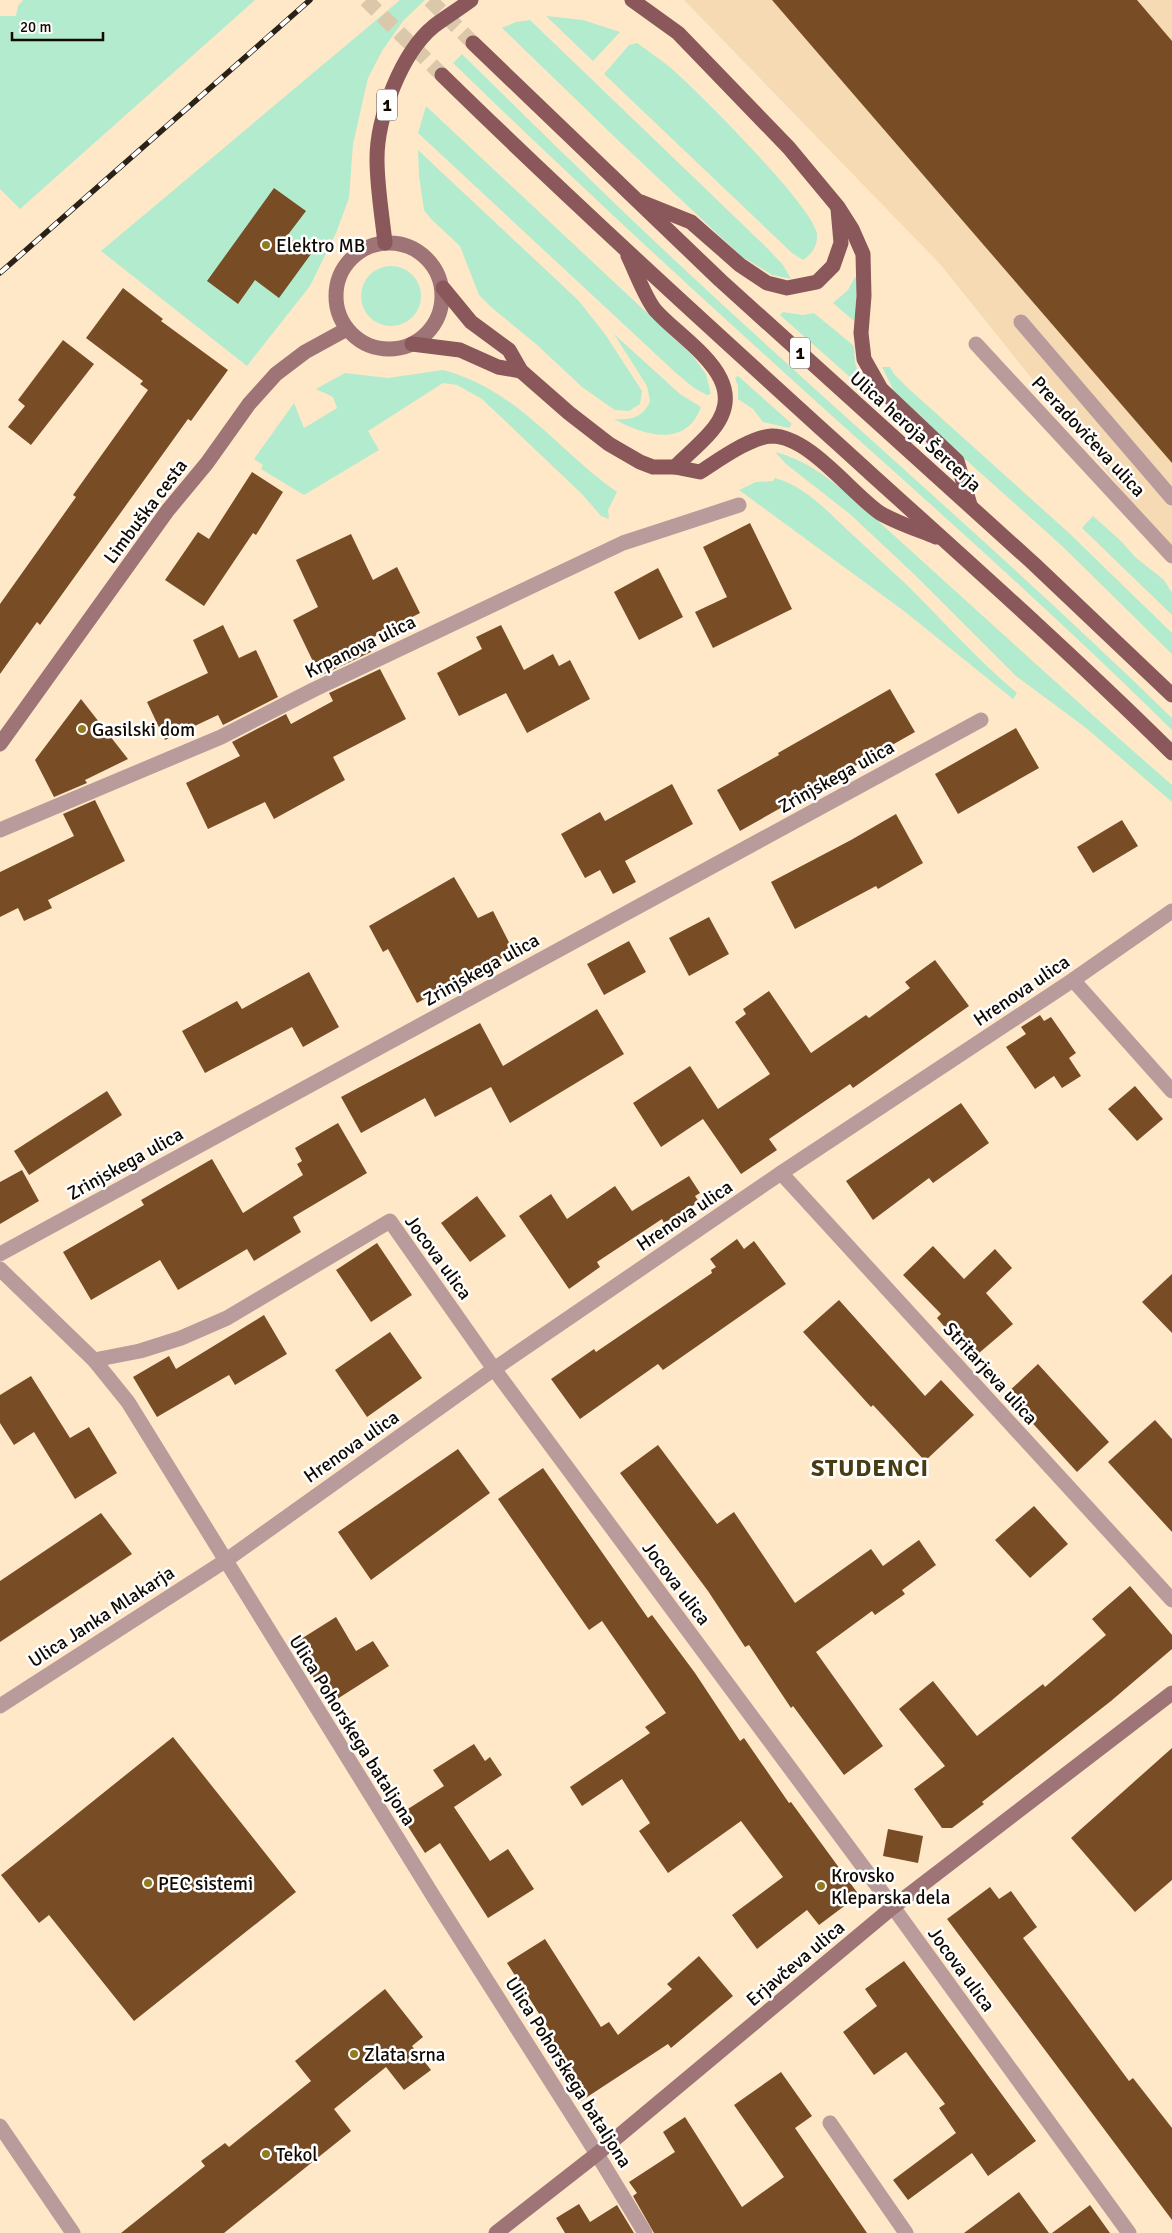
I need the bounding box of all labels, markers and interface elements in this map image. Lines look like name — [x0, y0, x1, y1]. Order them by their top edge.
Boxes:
scale bar — [12, 10, 104, 42]
text: 20 m — [20, 18, 51, 36]
road number: 1 — [377, 90, 397, 120]
place label: Elektro MB — [276, 234, 365, 258]
marker: Elektro MB — [260, 239, 272, 251]
road number: 1 — [790, 338, 810, 368]
street label: Ulica heroja Šercerja — [845, 366, 987, 497]
street label: Preradovičeva ulica — [1026, 371, 1150, 502]
street label: Limbuška cesta — [99, 455, 193, 569]
street label: Krpanova ulica — [301, 610, 420, 684]
place label: Gasilski dom — [92, 718, 195, 742]
marker: Gasilski dom — [76, 723, 88, 735]
street label: Zrinjskega ulica — [774, 735, 899, 819]
street label: Zrinjskega ulica — [419, 928, 544, 1012]
street label: Hrenova ulica — [969, 950, 1074, 1032]
street label: Zrinjskega ulica — [63, 1122, 188, 1206]
street label: Hrenova ulica — [632, 1175, 737, 1257]
street label: Jocova ulica — [399, 1210, 477, 1305]
street label: Stritarjeva ulica — [938, 1317, 1043, 1430]
street label: Hrenova ulica — [299, 1405, 404, 1489]
district label: STUDENCI — [811, 1453, 929, 1483]
street label: Jocova ulica — [637, 1537, 716, 1630]
street label: Ulica Janka Mlakarja — [24, 1561, 179, 1673]
street label: Ulica Pohorskega bataljona — [284, 1631, 421, 1830]
place label: Krovsko Kleparska dela — [831, 1864, 950, 1910]
place label: PEC sistemi — [158, 1872, 253, 1896]
marker: PEC sistemi — [142, 1877, 154, 1889]
marker: Krovsko Kleparska dela — [815, 1880, 827, 1892]
street label: Erjavčeva ulica — [741, 1916, 850, 2012]
street label: Jocova ulica — [922, 1922, 1000, 2017]
street label: Ulica Pohorskega bataljona — [500, 1973, 637, 2172]
place label: Zlata srna — [364, 2043, 445, 2067]
marker: Zlata srna — [348, 2048, 360, 2060]
place label: Tekol — [276, 2143, 318, 2167]
marker: Tekol — [260, 2148, 272, 2160]

